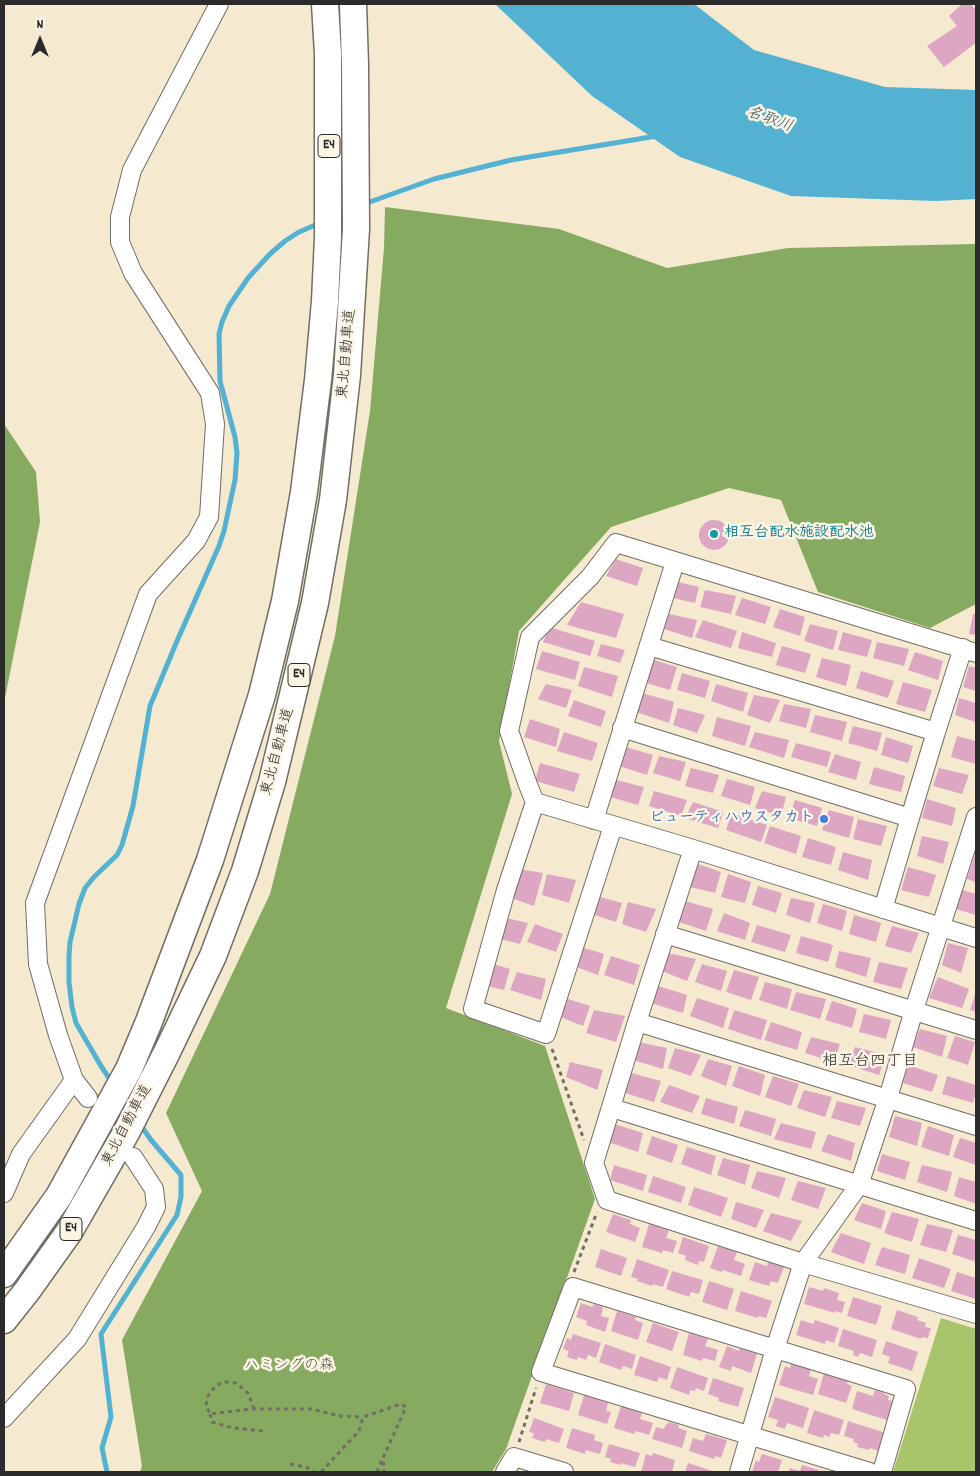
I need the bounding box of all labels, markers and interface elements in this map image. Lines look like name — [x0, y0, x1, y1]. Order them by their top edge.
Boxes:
north arrow — [15, 15, 65, 65]
text: N — [37, 15, 43, 35]
water label: 名取川 — [743, 104, 795, 138]
road number: E4 — [318, 134, 340, 158]
street label: 東北自動車道 — [335, 308, 361, 400]
place label: 相互台配水施設配水池 — [724, 525, 874, 543]
marker: 相互台配水施設配水池 — [708, 528, 720, 540]
road number: E4 — [288, 664, 310, 686]
street label: 東北自動車道 — [259, 706, 299, 798]
place label: ビューティハウスタカト — [649, 810, 814, 828]
marker: ビューティハウスタカト — [818, 813, 830, 825]
district label: 相互台四丁目 — [822, 1053, 918, 1073]
street label: 東北自動車道 — [99, 1082, 157, 1170]
road number: E4 — [60, 1218, 82, 1240]
park label: ハミングの森 — [244, 1358, 334, 1376]

